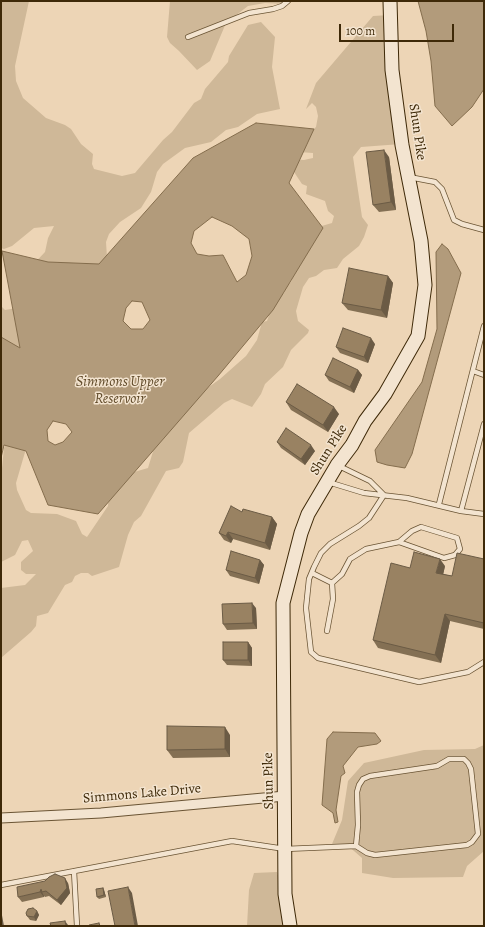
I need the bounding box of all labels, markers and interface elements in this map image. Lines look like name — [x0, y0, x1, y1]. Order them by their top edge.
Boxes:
scale bar — [341, 16, 456, 42]
text: 100 m — [346, 23, 375, 39]
street label: Shun Pike — [405, 102, 429, 162]
water label: Simmons Upper Reservoir — [76, 373, 164, 408]
street label: Shun Pike — [307, 421, 351, 479]
street label: Shun Pike — [260, 752, 278, 810]
street label: Simmons Lake Drive — [82, 780, 202, 808]

